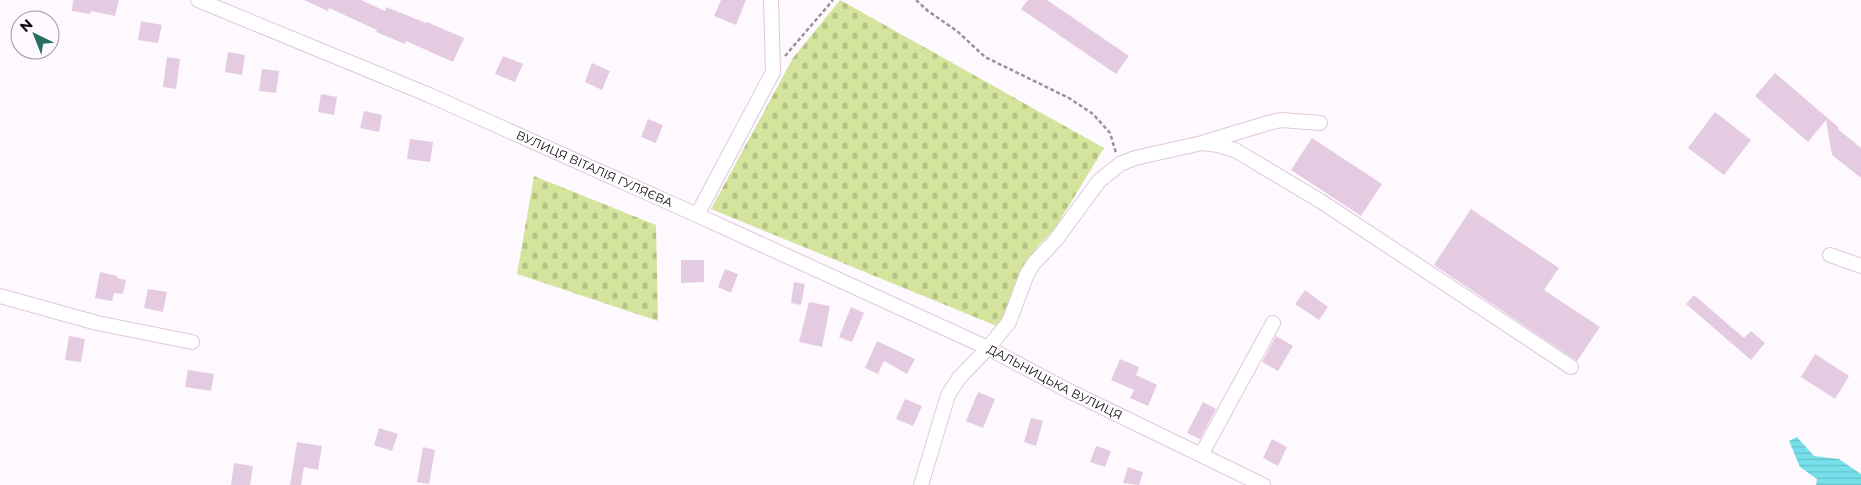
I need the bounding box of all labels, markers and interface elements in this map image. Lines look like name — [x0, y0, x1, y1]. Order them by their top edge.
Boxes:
north arrow — [10, 10, 60, 60]
text: N — [16, 15, 36, 36]
street label: ВУЛИЦЯ ВІТАЛІЯ ГУЛЯЄВА — [514, 127, 675, 210]
street label: ДАЛЬНИЦЬКА ВУЛИЦЯ — [985, 341, 1125, 423]

